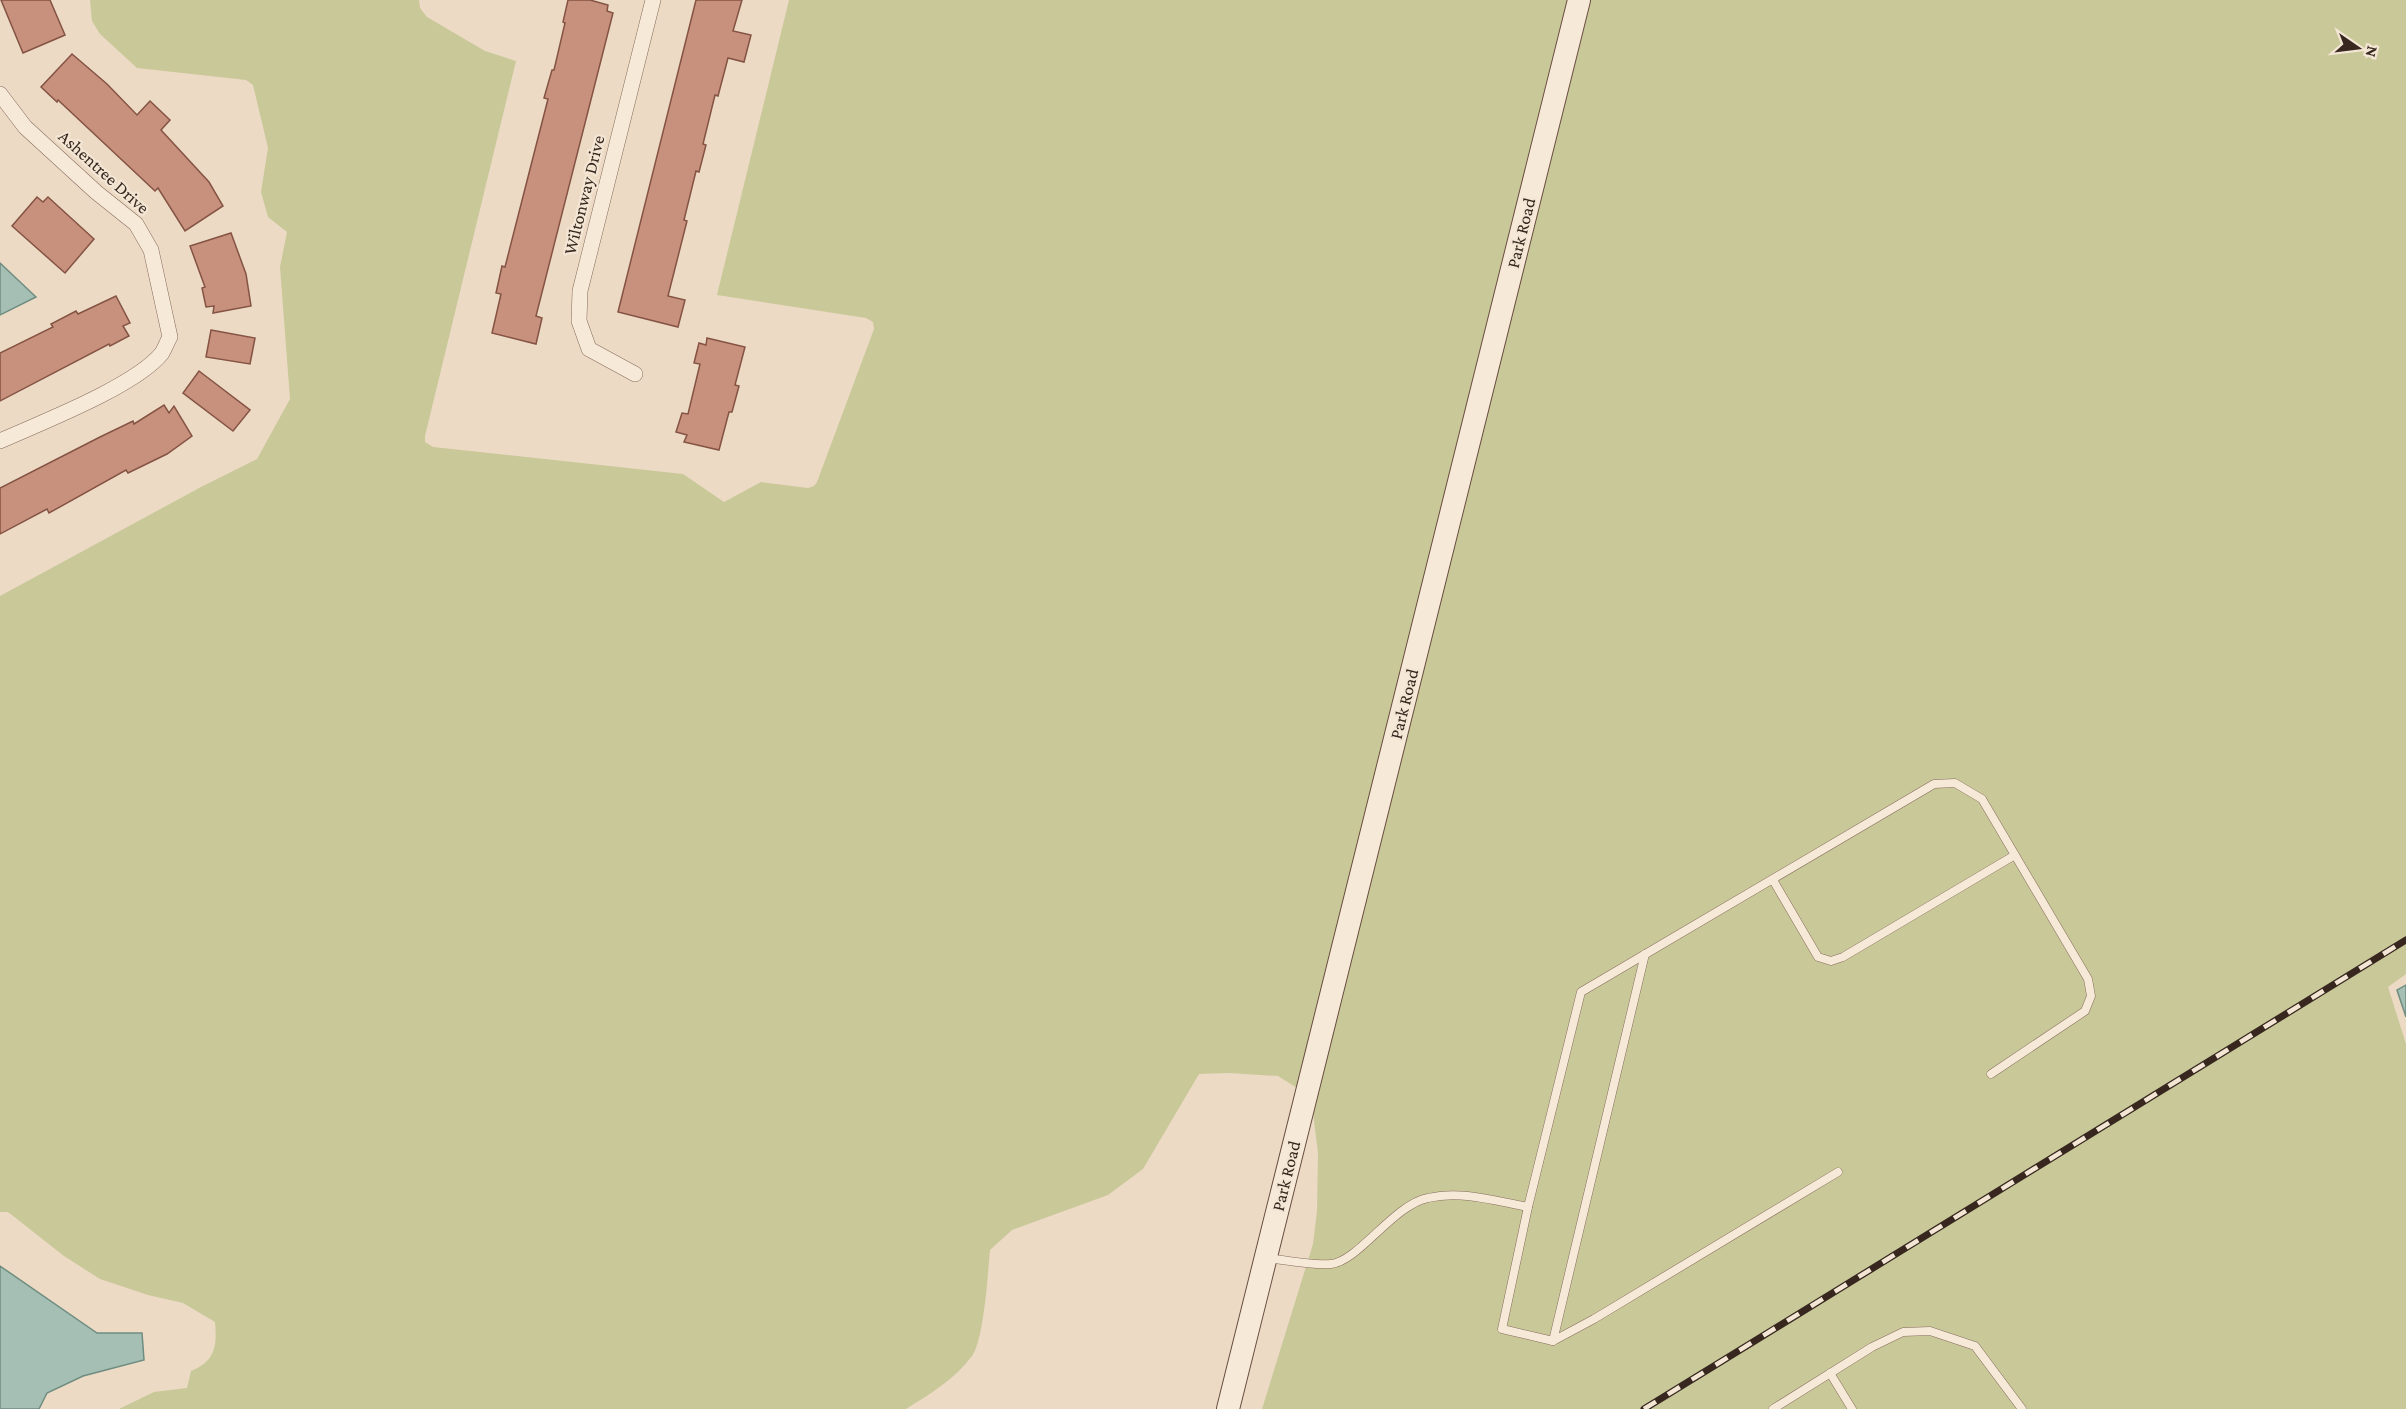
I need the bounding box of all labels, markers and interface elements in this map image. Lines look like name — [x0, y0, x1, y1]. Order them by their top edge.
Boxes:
north arrow — [2328, 18, 2388, 78]
text: N — [2362, 44, 2382, 59]
street label: Ashentree Drive — [55, 126, 153, 218]
street label: Wiltonway Drive — [560, 133, 609, 257]
street label: Park Road — [1503, 195, 1540, 270]
street label: Park Road — [1386, 666, 1423, 741]
street label: Park Road — [1268, 1138, 1305, 1213]

